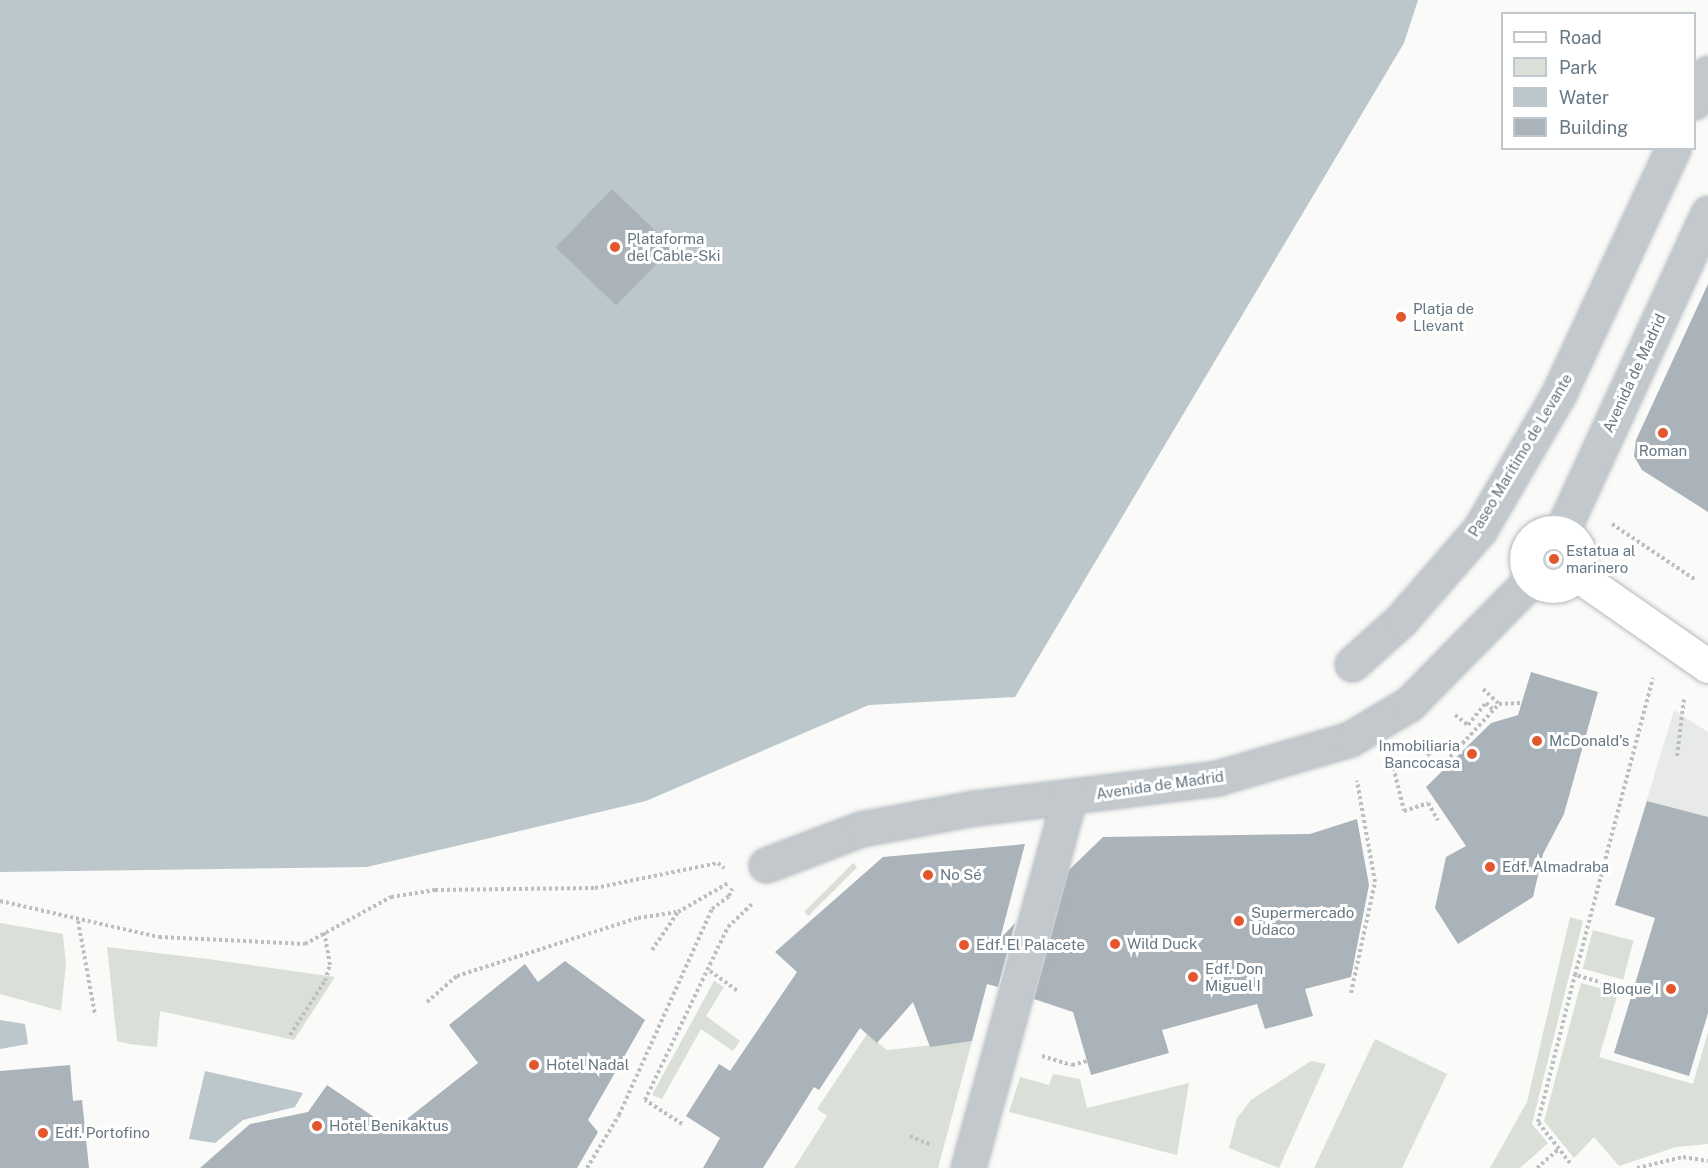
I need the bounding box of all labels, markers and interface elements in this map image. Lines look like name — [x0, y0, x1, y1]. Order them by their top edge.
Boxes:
legend — [1501, 12, 1696, 150]
text: Road — [1559, 27, 1602, 48]
text: Park — [1559, 57, 1597, 78]
text: Water — [1559, 87, 1609, 108]
text: Building — [1559, 117, 1628, 138]
place label: Plataforma del Cable-Ski — [627, 229, 720, 264]
marker: Plataforma del Cable-Ski — [608, 240, 622, 254]
place label: Platja de Llevant — [1413, 299, 1474, 334]
marker: Platja de Llevant — [1394, 310, 1408, 324]
street label: Avenida de Madrid — [1599, 311, 1669, 435]
street label: Paseo Marítimo de Levante — [1464, 370, 1576, 540]
marker: Roman — [1656, 426, 1670, 440]
place label: Roman — [1639, 442, 1687, 460]
place label: Estatua al marinero — [1566, 541, 1636, 576]
marker: Estatua al marinero — [1547, 552, 1561, 566]
place label: McDonald's — [1549, 732, 1629, 750]
marker: McDonald's — [1530, 734, 1544, 748]
place label: Inmobiliaria Bancocasa — [1379, 736, 1460, 771]
marker: Inmobiliaria Bancocasa — [1465, 747, 1479, 761]
street label: Avenida de Madrid — [1095, 767, 1225, 803]
place label: Edf. Almadraba — [1502, 858, 1609, 876]
marker: Edf. Almadraba — [1483, 860, 1497, 874]
place label: No Sé — [940, 866, 982, 884]
marker: No Sé — [921, 868, 935, 882]
place label: Supermercado Udaco — [1251, 903, 1354, 938]
marker: Supermercado Udaco — [1232, 914, 1246, 928]
place label: Wild Duck — [1127, 935, 1197, 953]
place label: Edf. El Palacete — [976, 936, 1085, 954]
marker: Wild Duck — [1108, 937, 1122, 951]
marker: Edf. El Palacete — [957, 938, 971, 952]
place label: Edf. Don Miguel I — [1205, 959, 1263, 994]
marker: Edf. Don Miguel I — [1186, 970, 1200, 984]
place label: Bloque I — [1602, 980, 1659, 998]
marker: Bloque I — [1664, 982, 1678, 996]
place label: Hotel Nadal — [546, 1056, 629, 1074]
marker: Hotel Nadal — [527, 1058, 541, 1072]
place label: Hotel Benikaktus — [329, 1117, 449, 1135]
marker: Hotel Benikaktus — [310, 1119, 324, 1133]
place label: Edf. Portofino — [55, 1124, 150, 1142]
marker: Edf. Portofino — [36, 1126, 50, 1140]

